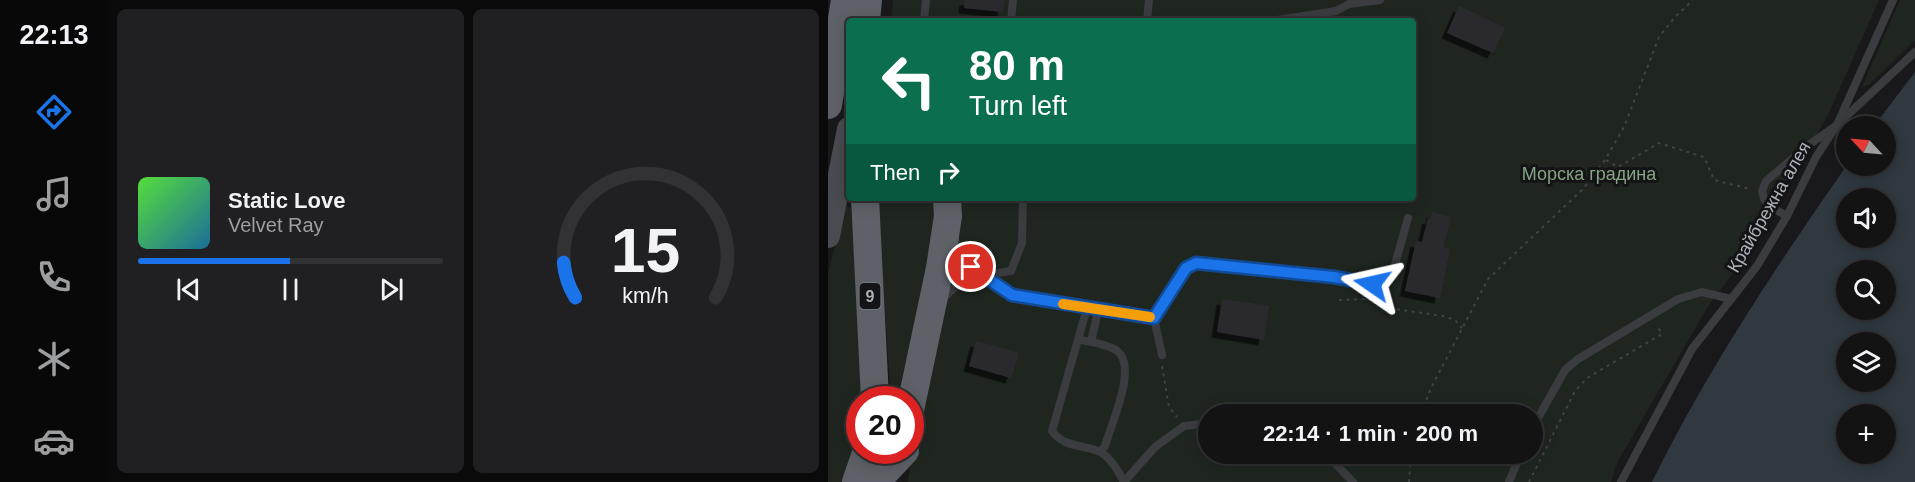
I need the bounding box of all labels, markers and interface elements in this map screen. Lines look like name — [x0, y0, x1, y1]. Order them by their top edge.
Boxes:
text: 22:13 — [19, 20, 89, 50]
icon: left — [870, 42, 948, 120]
text: 80 m — [969, 42, 1065, 89]
icon: directions — [33, 91, 75, 133]
text: Turn left — [969, 91, 1067, 121]
north arrow — [1836, 116, 1896, 176]
map controls — [1836, 116, 1896, 464]
street label: Крайбрежна алея — [1723, 138, 1815, 276]
icon: right — [932, 156, 965, 189]
text: Then — [870, 160, 920, 185]
park label: Морска градина — [1522, 164, 1657, 184]
icon: music — [33, 173, 75, 215]
text: Static Love — [228, 188, 345, 213]
button: sound — [1836, 188, 1896, 248]
text: Velvet Ray — [228, 214, 324, 236]
text: 15 — [611, 216, 680, 285]
pin — [945, 241, 996, 292]
icon: arrive — [954, 250, 987, 283]
position arrow — [1340, 252, 1404, 316]
icon: phone — [33, 256, 75, 298]
button: search — [1836, 260, 1896, 320]
icon: previous — [172, 273, 205, 306]
icon: pause — [274, 273, 307, 306]
icon: next — [375, 273, 408, 306]
road number: 9 — [860, 283, 880, 309]
text: km/h — [623, 284, 669, 308]
button: layers — [1836, 332, 1896, 392]
icon: climate — [33, 338, 75, 380]
speed limit sign: 20 — [846, 386, 924, 464]
button: + — [1836, 404, 1896, 464]
icon: car — [33, 420, 75, 462]
text: 22:14 · 1 min · 200 m — [1263, 421, 1478, 446]

